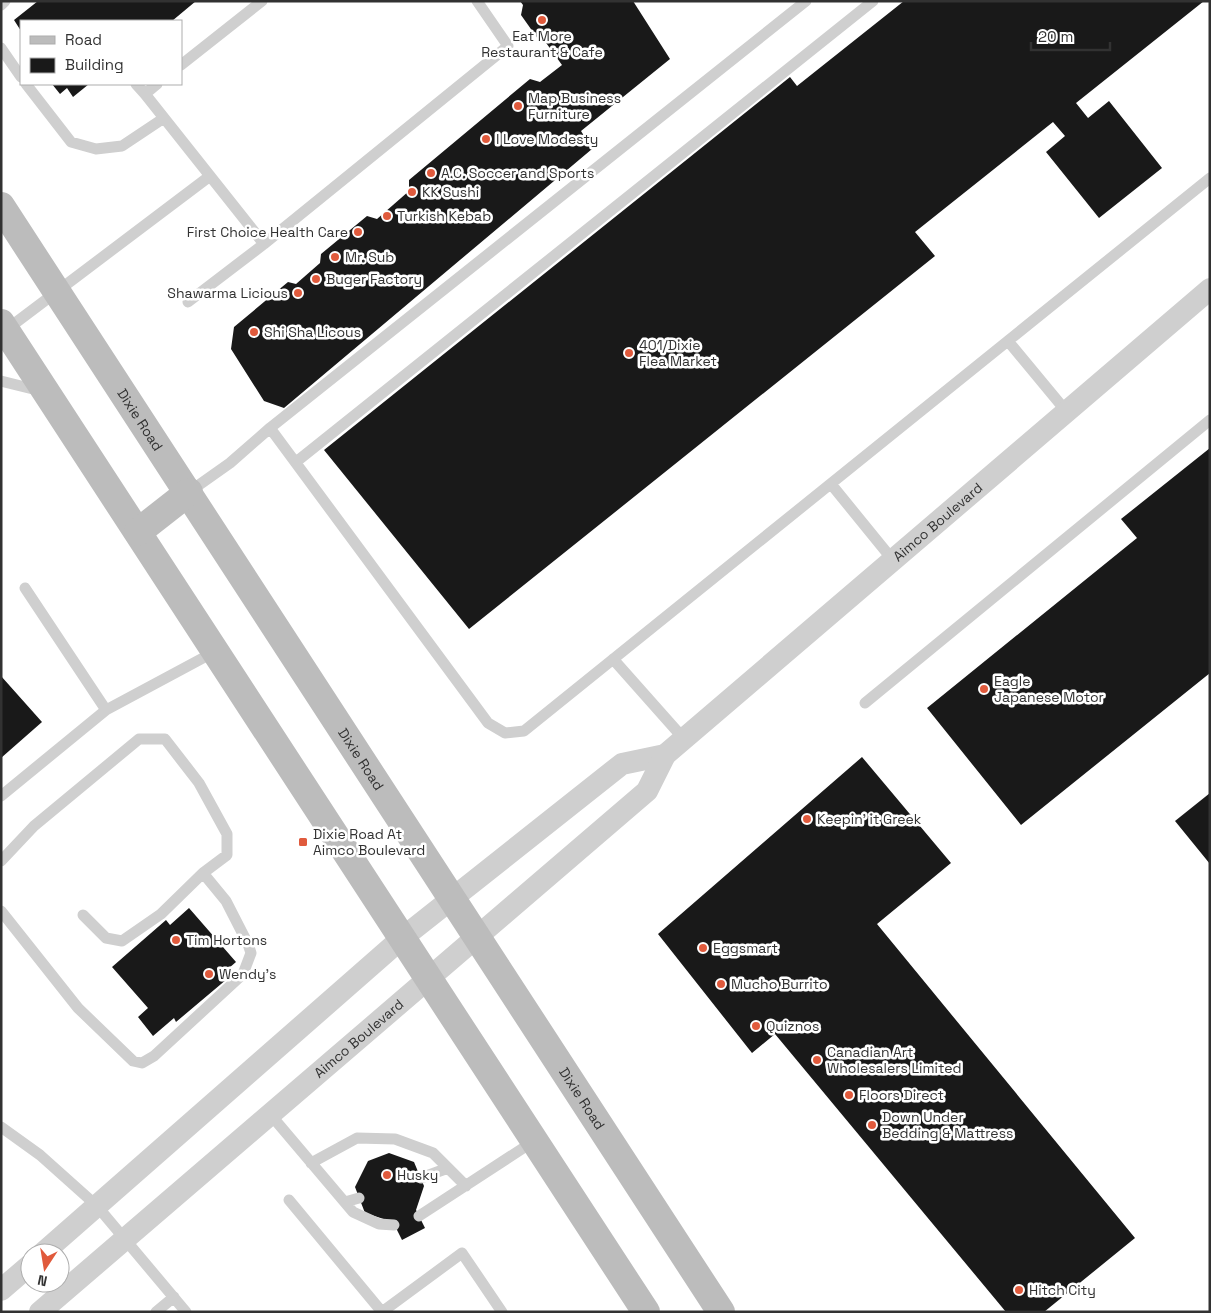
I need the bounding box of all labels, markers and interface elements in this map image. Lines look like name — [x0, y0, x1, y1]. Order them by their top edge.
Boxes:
marker: Eat More Restaurant & Cafe — [536, 14, 548, 26]
legend — [20, 20, 182, 85]
scale bar — [1031, 20, 1110, 52]
place label: Eat More Restaurant & Cafe — [481, 27, 603, 61]
text: 20 m — [1038, 27, 1073, 46]
text: Road — [65, 30, 102, 49]
text: Building — [65, 55, 124, 74]
place label: Map Business Furniture — [528, 89, 621, 123]
marker: Map Business Furniture — [512, 100, 524, 112]
place label: I Love Modesty — [496, 130, 598, 148]
marker: I Love Modesty — [480, 133, 492, 145]
place label: A.C. Soccer and Sports — [441, 164, 594, 182]
marker: A.C. Soccer and Sports — [425, 167, 437, 179]
place label: KK Sushi — [422, 183, 479, 201]
marker: KK Sushi — [406, 186, 418, 198]
place label: Turkish Kebab — [397, 207, 491, 225]
marker: Turkish Kebab — [381, 210, 393, 222]
place label: First Choice Health Care — [187, 223, 348, 241]
marker: First Choice Health Care — [352, 226, 364, 238]
place label: Mr. Sub — [345, 248, 394, 266]
marker: Mr. Sub — [329, 251, 341, 263]
place label: Buger Factory — [326, 270, 422, 288]
marker: Buger Factory — [310, 273, 322, 285]
place label: Shawarma Licious — [167, 284, 288, 302]
marker: Shawarma Licious — [292, 287, 304, 299]
place label: Shi Sha Licous — [264, 323, 361, 341]
marker: Shi Sha Licous — [248, 326, 260, 338]
place label: 401/Dixie Flea Market — [639, 336, 717, 370]
marker: 401/Dixie Flea Market — [623, 347, 635, 359]
street label: Dixie Road — [113, 385, 167, 454]
street label: Aimco Boulevard — [889, 478, 986, 565]
place label: Eagle Japanese Motor — [994, 672, 1104, 706]
marker: Eagle Japanese Motor — [978, 683, 990, 695]
street label: Dixie Road — [334, 725, 388, 794]
place label: Keepin' it Greek — [817, 810, 922, 828]
marker: Keepin' it Greek — [801, 813, 813, 825]
place label: Dixie Road At Aimco Boulevard — [313, 825, 425, 859]
marker: Dixie Road At Aimco Boulevard — [297, 836, 309, 848]
place label: Tim Hortons — [186, 931, 267, 949]
marker: Tim Hortons — [170, 934, 182, 946]
place label: Eggsmart — [713, 939, 778, 957]
marker: Eggsmart — [697, 942, 709, 954]
place label: Wendy's — [219, 965, 276, 983]
marker: Wendy's — [203, 968, 215, 980]
place label: Mucho Burrito — [731, 975, 828, 993]
marker: Mucho Burrito — [715, 978, 727, 990]
street label: Aimco Boulevard — [310, 995, 407, 1082]
place label: Quiznos — [766, 1017, 819, 1035]
marker: Quiznos — [750, 1020, 762, 1032]
place label: Canadian Art Wholesalers Limited — [827, 1043, 961, 1077]
marker: Canadian Art Wholesalers Limited — [811, 1054, 823, 1066]
street label: Dixie Road — [555, 1064, 609, 1133]
place label: Floors Direct — [859, 1086, 944, 1104]
marker: Floors Direct — [843, 1089, 855, 1101]
place label: Down Under Bedding & Mattress — [882, 1108, 1013, 1142]
marker: Down Under Bedding & Mattress — [866, 1119, 878, 1131]
place label: Husky — [397, 1166, 438, 1184]
marker: Husky — [381, 1169, 393, 1181]
north arrow — [20, 1243, 70, 1293]
text: N — [36, 1271, 49, 1290]
place label: Hitch City — [1029, 1281, 1096, 1299]
marker: Hitch City — [1013, 1284, 1025, 1296]

